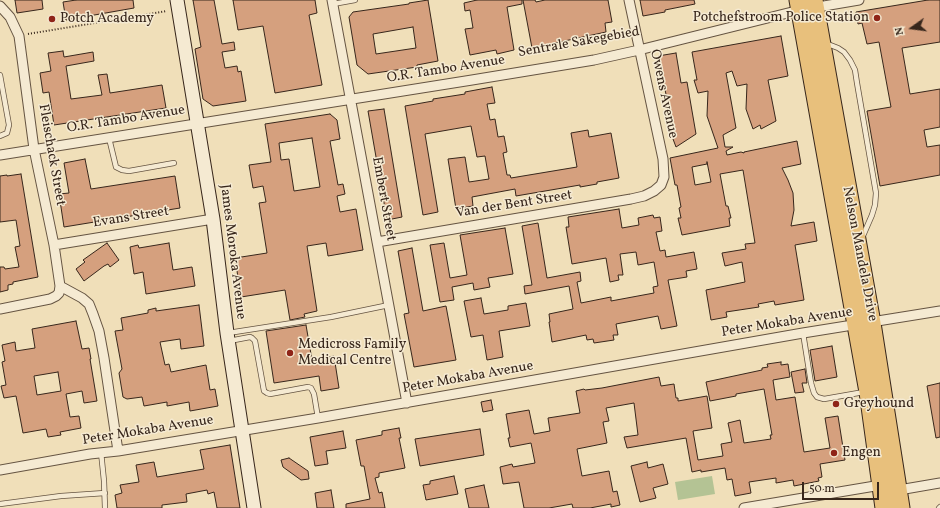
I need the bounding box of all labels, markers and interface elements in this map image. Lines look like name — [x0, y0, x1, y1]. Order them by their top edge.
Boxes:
north arrow — [892, 8, 932, 48]
place label: Potchefstroom Police Station — [693, 10, 869, 26]
place label: Potch Academy — [60, 11, 154, 27]
marker: Potchefstroom Police Station — [872, 13, 882, 23]
marker: Potch Academy — [47, 14, 57, 24]
street label: Sentrale Sakegebied — [517, 24, 641, 62]
text: N — [892, 25, 908, 37]
street label: Owens Avenue — [645, 48, 681, 140]
street label: O.R. Tambo Avenue — [386, 52, 506, 88]
street label: O.R. Tambo Avenue — [66, 102, 186, 138]
street label: Fleischack Street — [34, 103, 68, 207]
street label: Embert Street — [367, 156, 399, 242]
street label: James Moroka Avenue — [215, 183, 249, 321]
street label: Nelson Mandela Drive — [838, 185, 880, 323]
street label: Van der Bent Street — [455, 187, 573, 223]
street label: Evans Street — [92, 204, 170, 232]
street label: Peter Mokaba Avenue — [720, 304, 854, 342]
place label: Medicross Family Medical Centre — [298, 337, 406, 370]
marker: Medicross Family Medical Centre — [285, 348, 295, 358]
street label: Peter Mokaba Avenue — [401, 358, 535, 398]
place label: Greyhound — [844, 396, 914, 412]
marker: Greyhound — [831, 399, 841, 409]
street label: Peter Mokaba Avenue — [81, 412, 215, 450]
place label: Engen — [842, 445, 881, 461]
marker: Engen — [829, 448, 839, 458]
scale bar — [804, 474, 881, 500]
text: 50 m — [809, 481, 835, 497]

